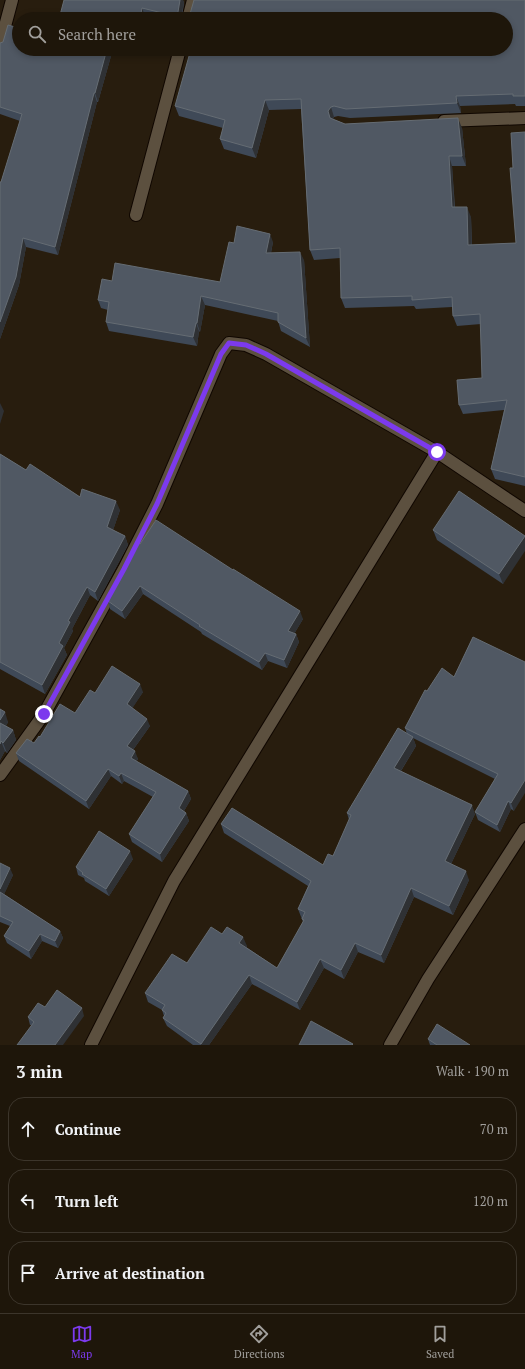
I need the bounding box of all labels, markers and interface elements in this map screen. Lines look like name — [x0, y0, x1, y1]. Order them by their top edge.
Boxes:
search box — [12, 12, 513, 56]
icon: search — [26, 23, 48, 45]
text: Search here — [58, 24, 136, 44]
route start — [428, 443, 446, 461]
route end — [35, 705, 53, 723]
text: 3 min — [16, 1060, 63, 1083]
text: Walk · 190 m — [436, 1062, 509, 1080]
icon: ahead — [17, 1118, 39, 1140]
text: Continue — [55, 1119, 121, 1139]
text: 70 m — [480, 1120, 508, 1138]
icon: left — [17, 1190, 39, 1212]
text: Turn left — [55, 1191, 119, 1211]
text: 120 m — [473, 1192, 508, 1210]
icon: arrive — [17, 1262, 39, 1284]
text: Arrive at destination — [55, 1263, 205, 1283]
tab: Map — [71, 1323, 93, 1361]
tab: Directions — [234, 1323, 285, 1361]
tab: Saved — [426, 1323, 454, 1361]

